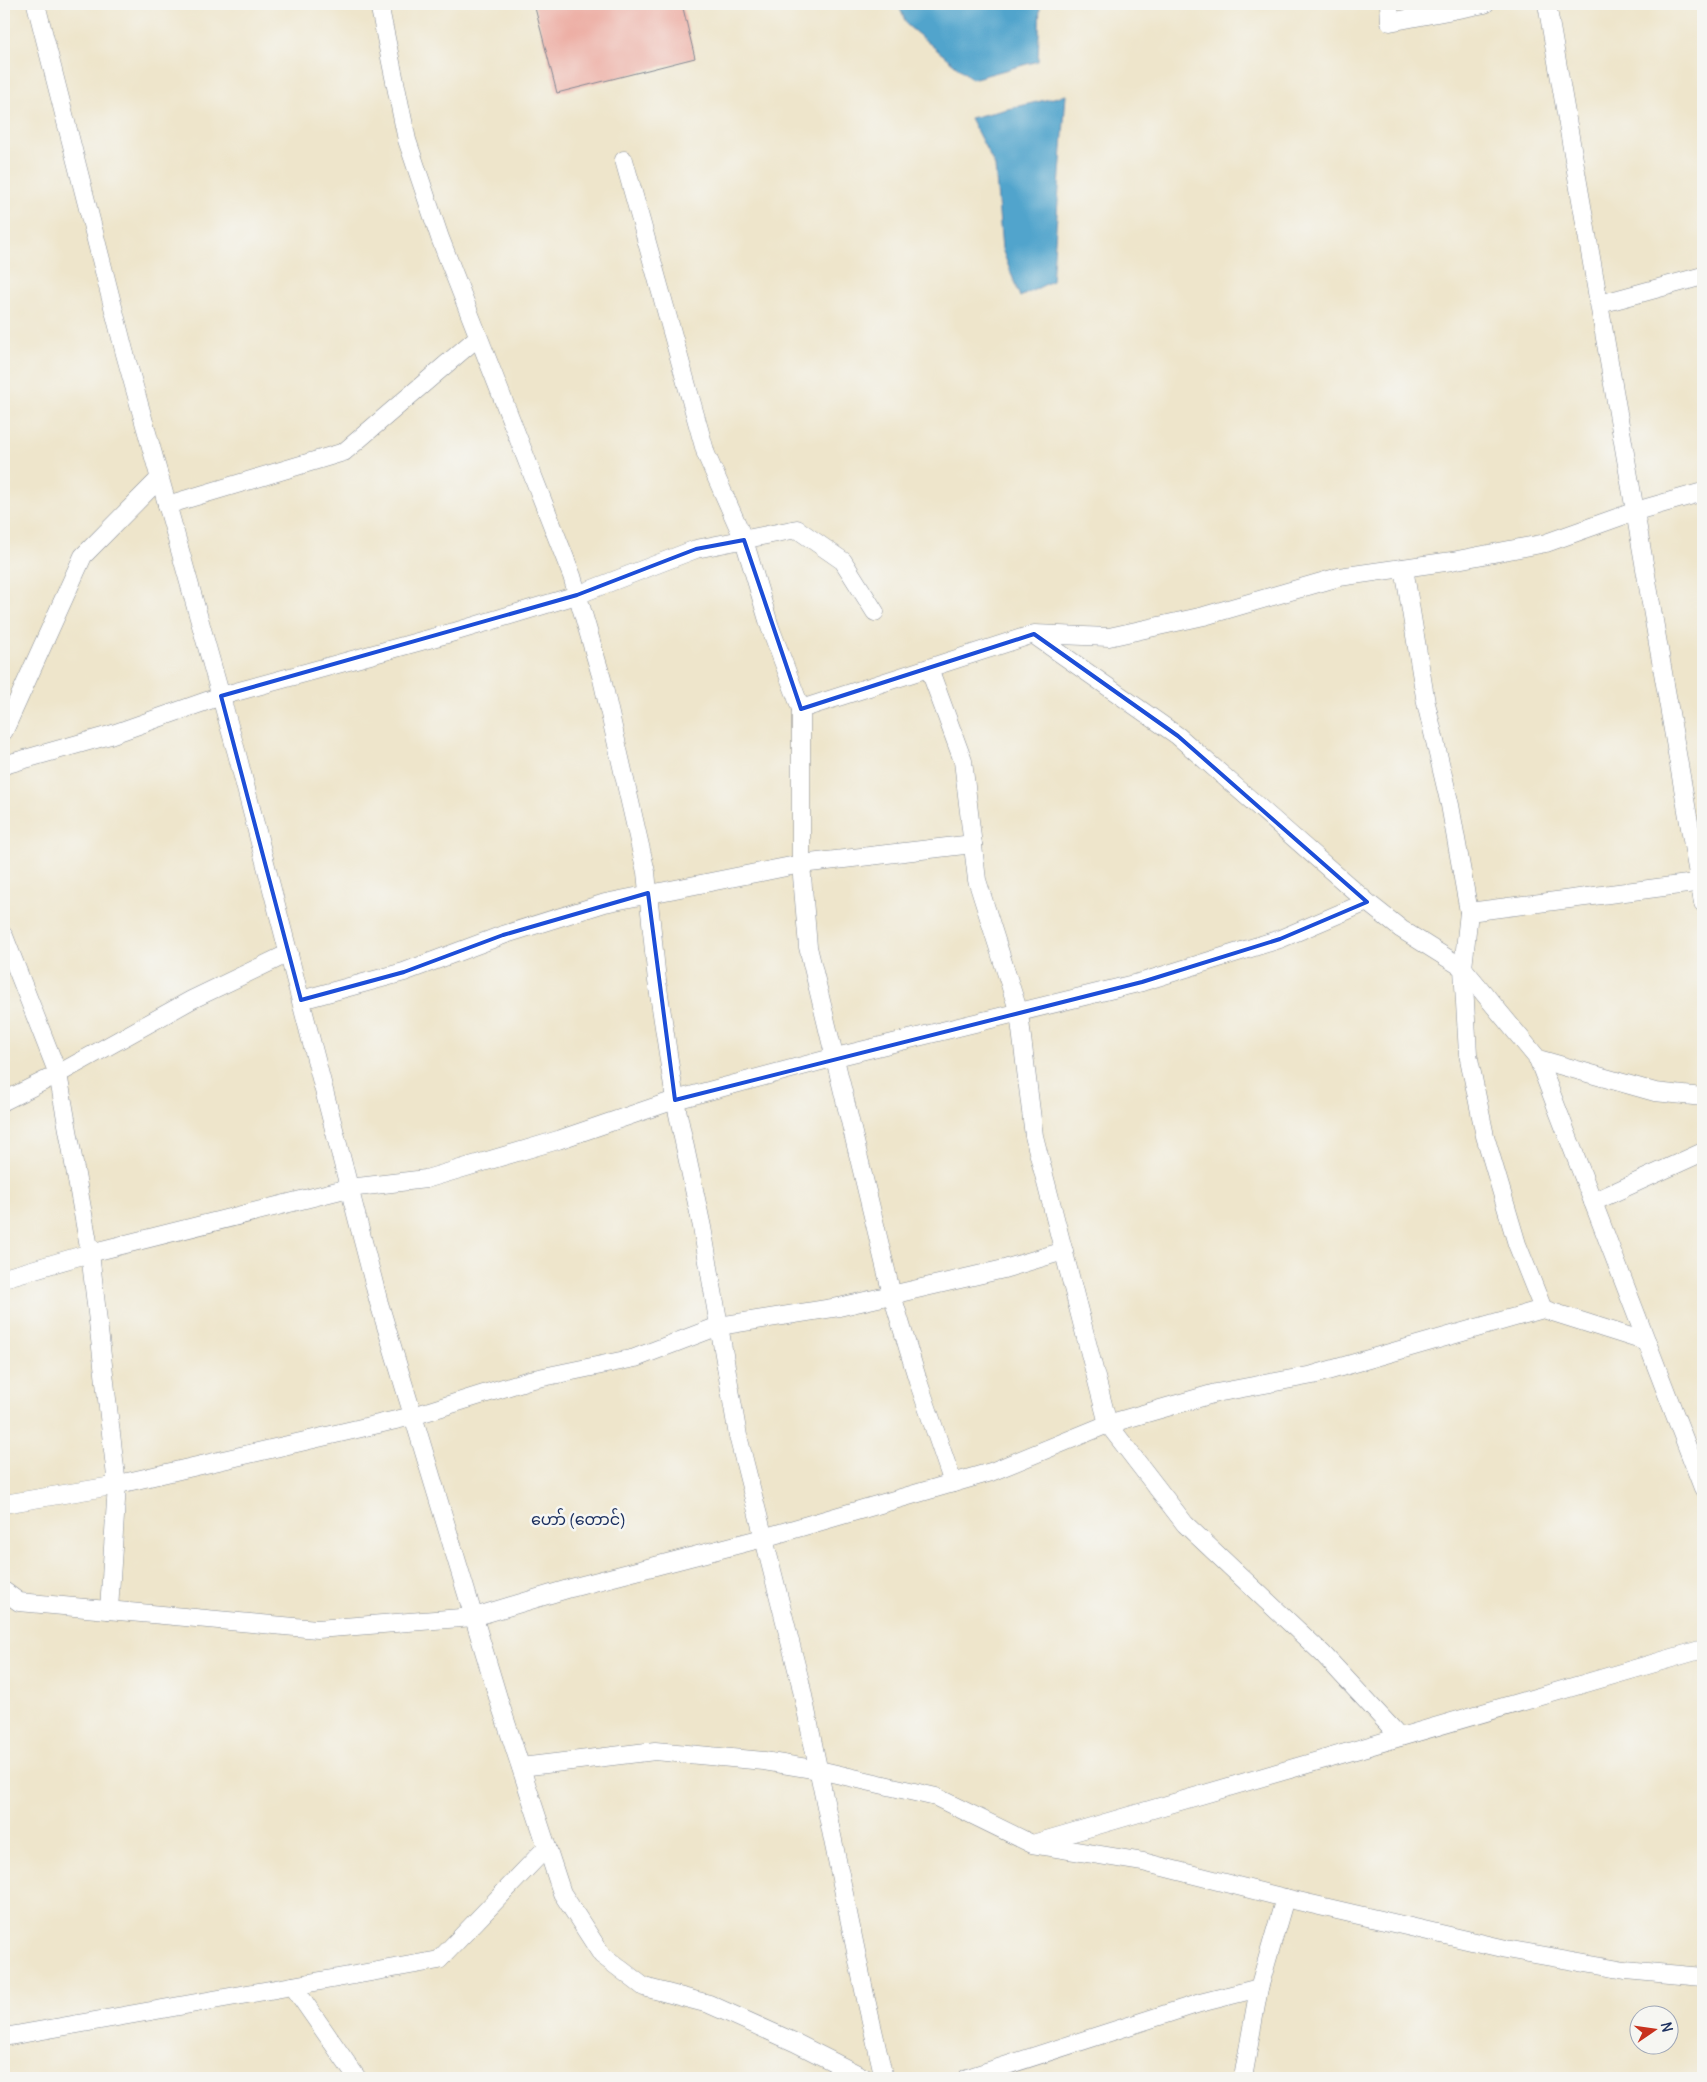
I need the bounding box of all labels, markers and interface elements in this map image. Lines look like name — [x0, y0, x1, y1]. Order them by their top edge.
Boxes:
district label: ဟော် (တောင်) — [531, 1508, 625, 1529]
north arrow — [1630, 2004, 1680, 2054]
text: N — [1657, 2020, 1677, 2034]

